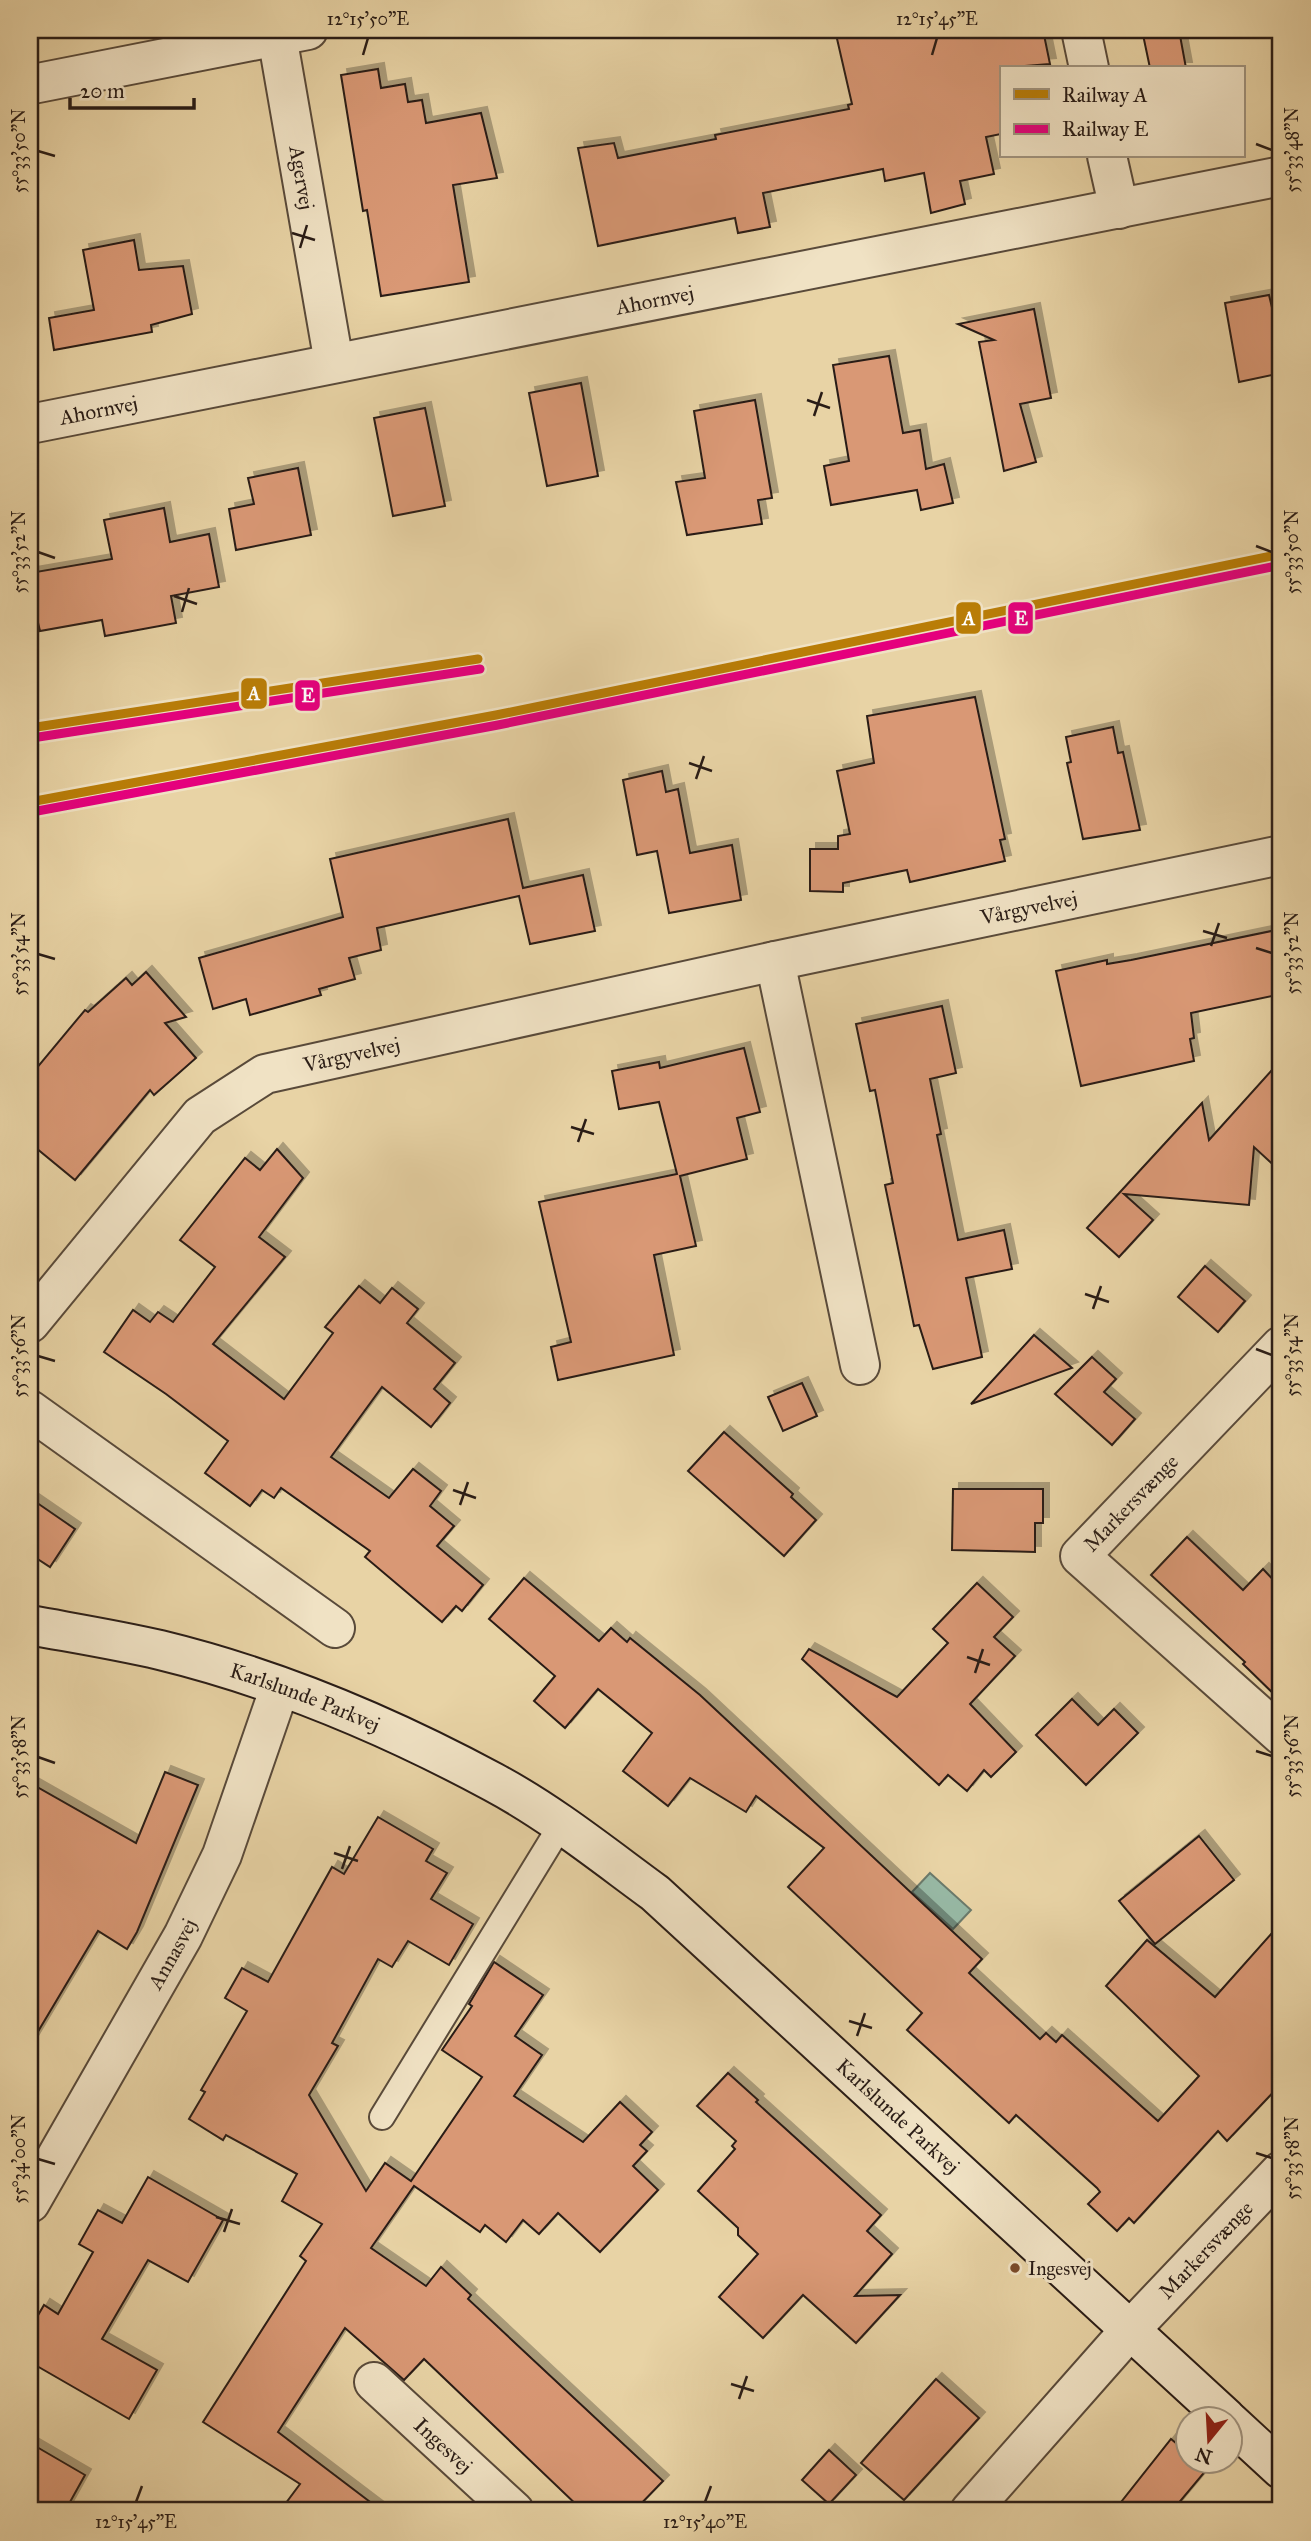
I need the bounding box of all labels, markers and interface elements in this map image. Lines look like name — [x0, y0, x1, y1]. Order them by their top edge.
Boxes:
text: 12°15'50"E — [327, 8, 409, 30]
text: 12°15'45"E — [896, 8, 978, 30]
scale bar — [70, 66, 194, 110]
legend — [1000, 66, 1244, 158]
text: 20 m — [80, 78, 125, 104]
text: Railway A — [1062, 82, 1148, 108]
text: 55°33'48"N — [1281, 107, 1303, 193]
text: 55°33'50"N — [8, 109, 30, 193]
text: Railway E — [1062, 116, 1149, 142]
street label: Agervej — [283, 143, 320, 212]
street label: Ahornvej — [613, 280, 696, 321]
street label: Ahornvej — [56, 390, 140, 431]
text: 55°33'52"N — [8, 510, 30, 594]
text: 55°33'50"N — [1281, 510, 1303, 594]
line badge: A — [955, 601, 982, 635]
line badge: E — [1007, 601, 1034, 635]
text: A — [961, 607, 976, 630]
text: E — [1014, 607, 1028, 630]
line badge: A — [240, 677, 268, 710]
line badge: E — [294, 679, 321, 712]
text: A — [246, 682, 261, 705]
text: E — [301, 684, 315, 707]
street label: Vårgyvelvej — [977, 885, 1080, 931]
text: 55°33'52"N — [1281, 911, 1303, 995]
text: 55°33'54"N — [8, 912, 30, 996]
street label: Vårgyvelvej — [300, 1031, 402, 1078]
text: 55°33'54"N — [1281, 1313, 1303, 1397]
text: 55°33'56"N — [8, 1314, 30, 1398]
street label: Markersvænge — [1078, 1449, 1184, 1557]
street label: Karlslunde Parkvej — [227, 1657, 384, 1738]
text: 55°33'56"N — [1281, 1714, 1303, 1798]
text: 55°33'58"N — [8, 1715, 30, 1799]
street label: Annasvej — [142, 1914, 202, 1995]
street label: Karlslunde Parkvej — [831, 2053, 965, 2180]
text: 55°34'00"N — [8, 2114, 30, 2204]
text: 55°33'58"N — [1281, 2116, 1303, 2200]
street label: Markersvænge — [1153, 2195, 1259, 2304]
place label: Ingesvej — [1028, 2257, 1092, 2281]
marker: Ingesvej — [1008, 2261, 1022, 2275]
north arrow — [1174, 2404, 1244, 2474]
street label: Ingesvej — [408, 2412, 478, 2479]
text: N — [1193, 2442, 1215, 2469]
text: 12°15'45"E — [95, 2511, 177, 2533]
text: 12°15'40"E — [663, 2511, 747, 2533]

